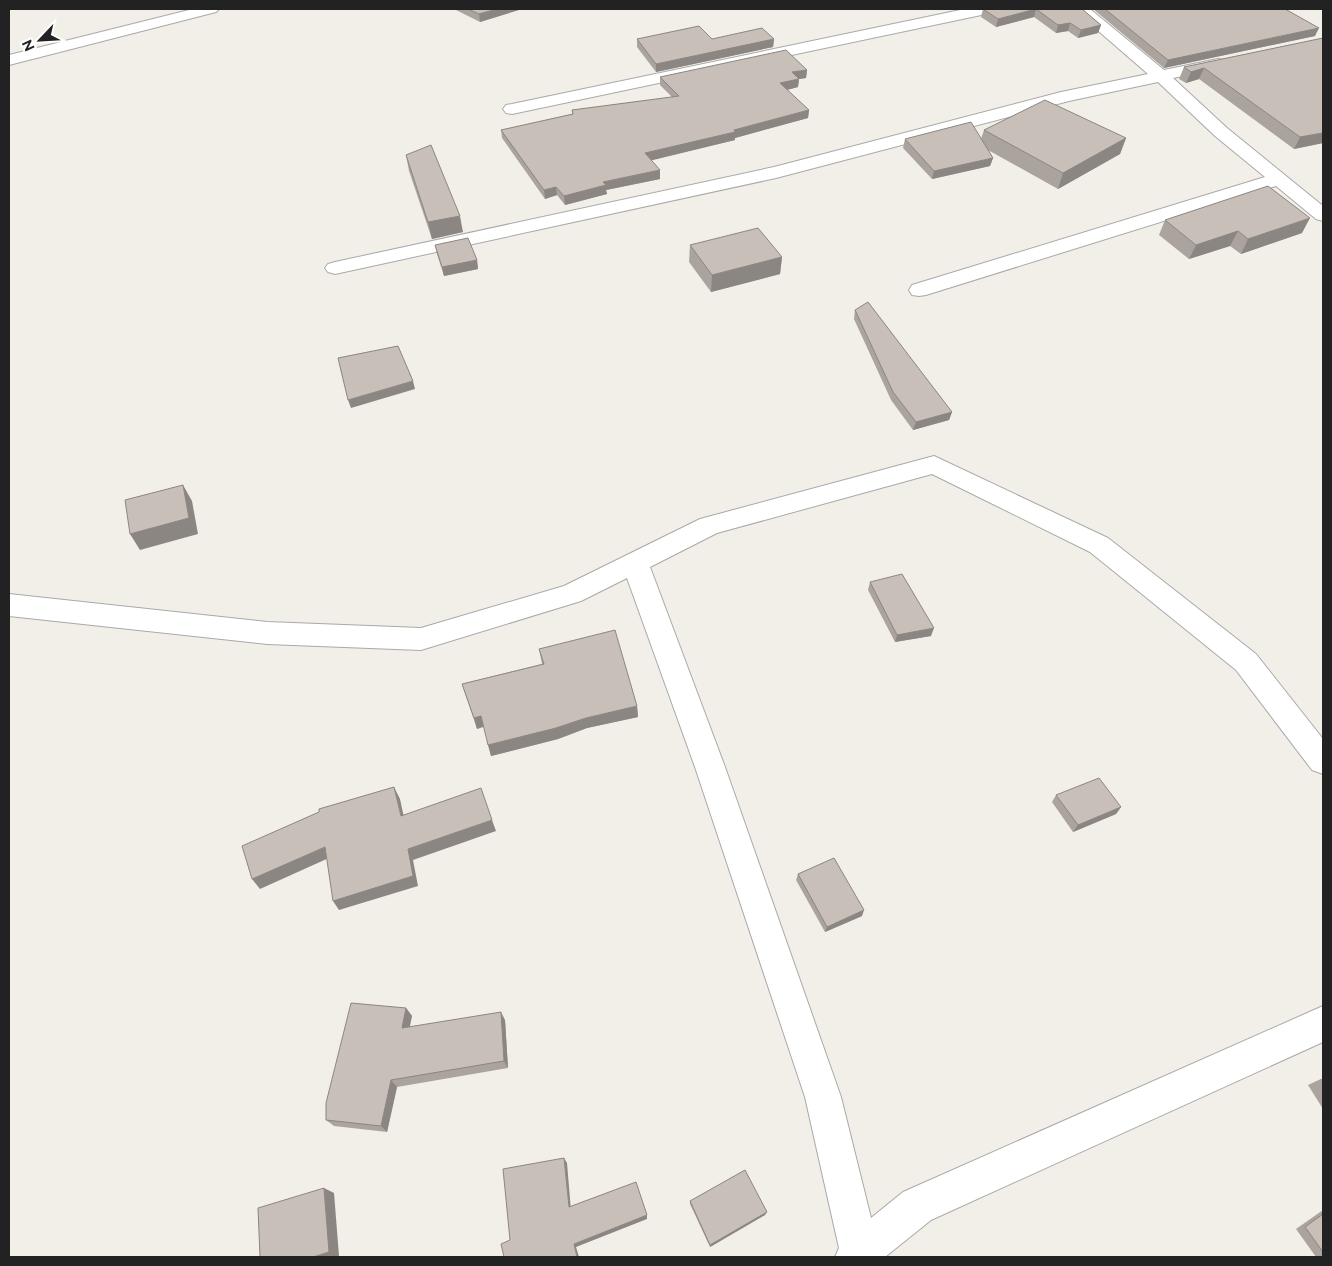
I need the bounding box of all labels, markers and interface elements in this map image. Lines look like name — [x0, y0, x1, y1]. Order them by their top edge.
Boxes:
north arrow — [15, 15, 65, 65]
text: N — [19, 37, 38, 54]

